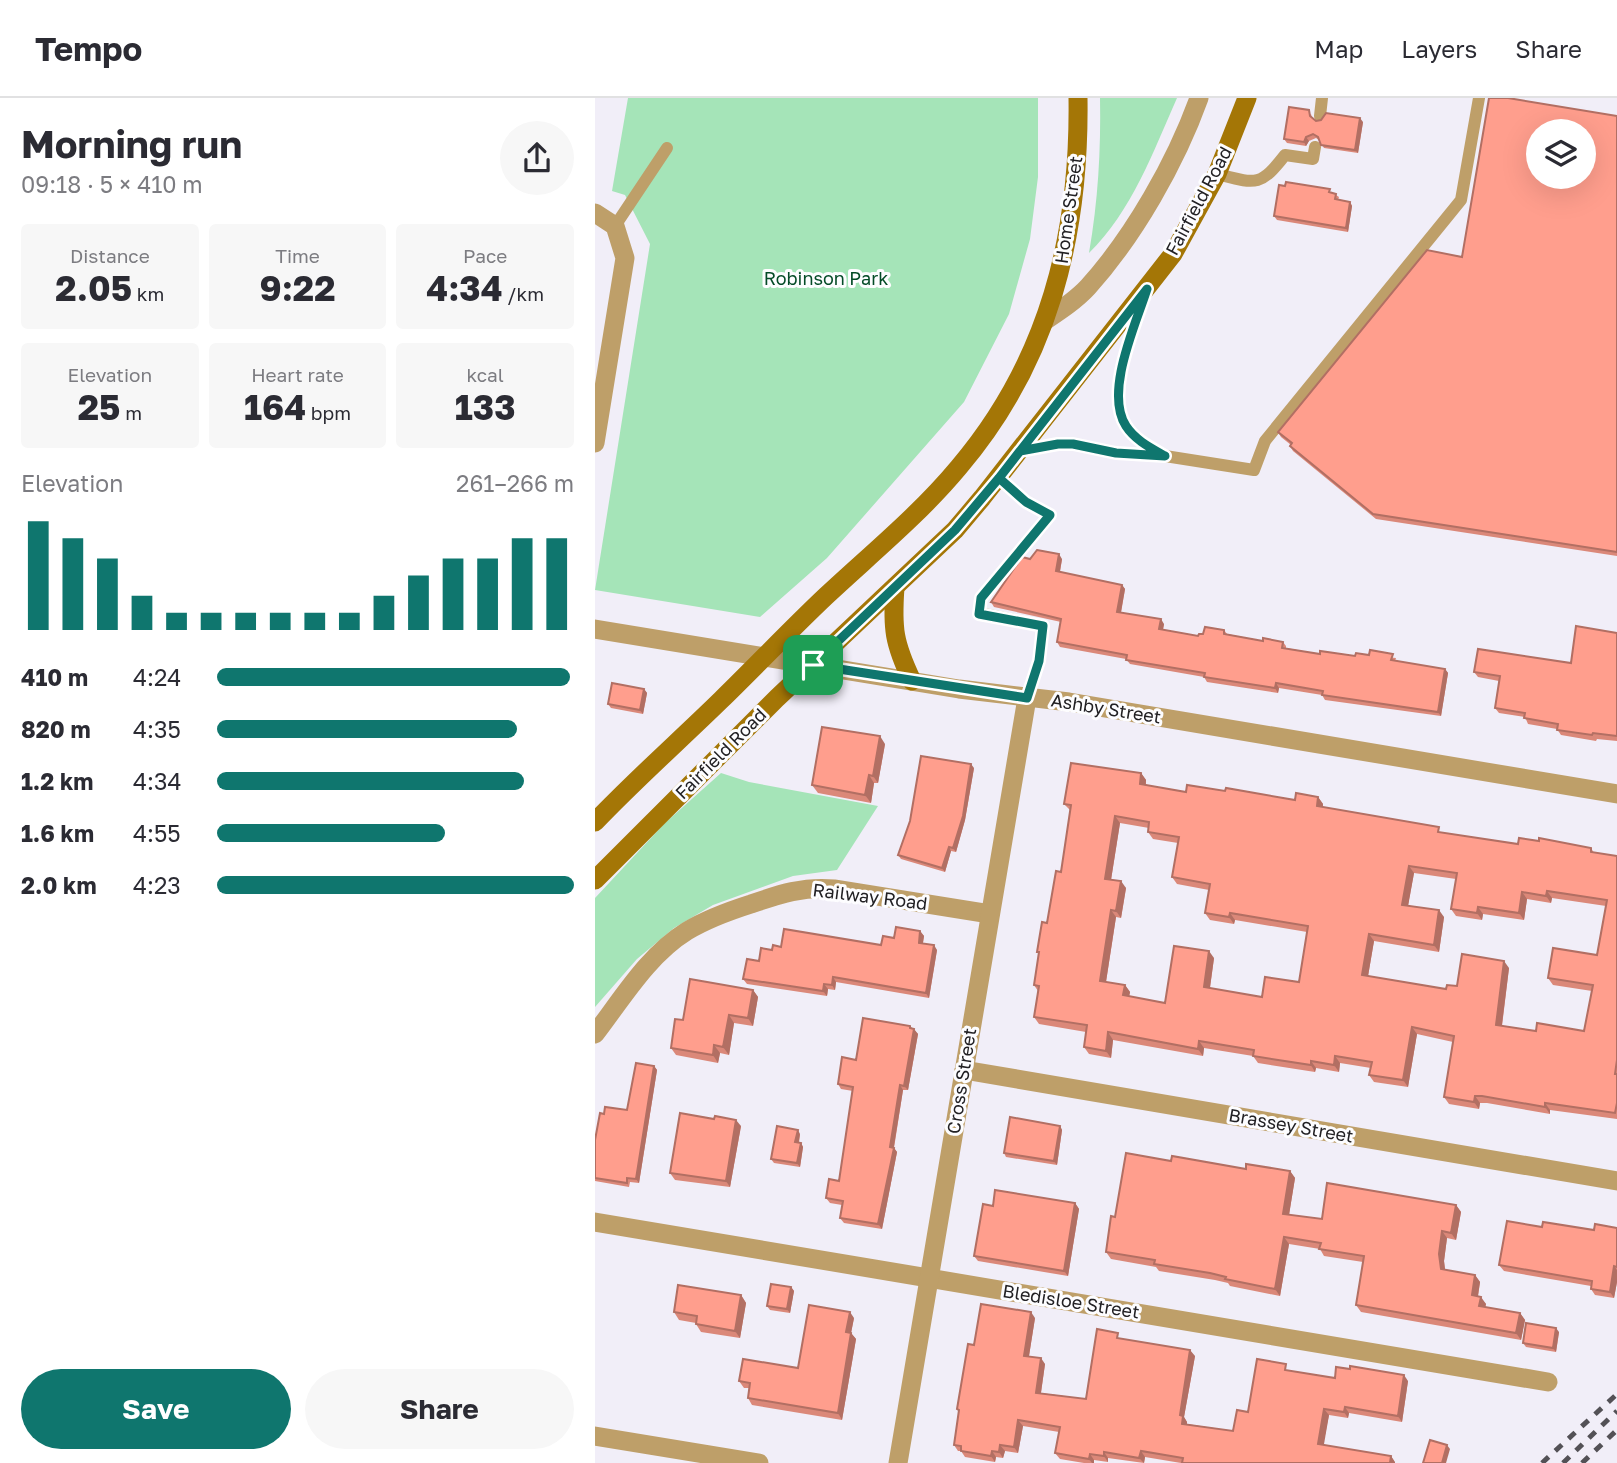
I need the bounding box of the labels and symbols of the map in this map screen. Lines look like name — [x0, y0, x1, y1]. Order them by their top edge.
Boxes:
street label: Fairfield Road — [1160, 142, 1236, 259]
street label: Home Street — [1050, 155, 1086, 265]
park label: Robinson Park — [764, 267, 888, 289]
pin — [783, 635, 843, 695]
street label: Ashby Street — [1050, 688, 1163, 728]
street label: Fairfield Road — [670, 703, 770, 803]
street label: Railway Road — [812, 878, 929, 914]
street label: Cross Street — [942, 1026, 980, 1135]
street label: Brassey Street — [1227, 1103, 1355, 1147]
street label: Bledisloe Street — [1001, 1279, 1141, 1323]

